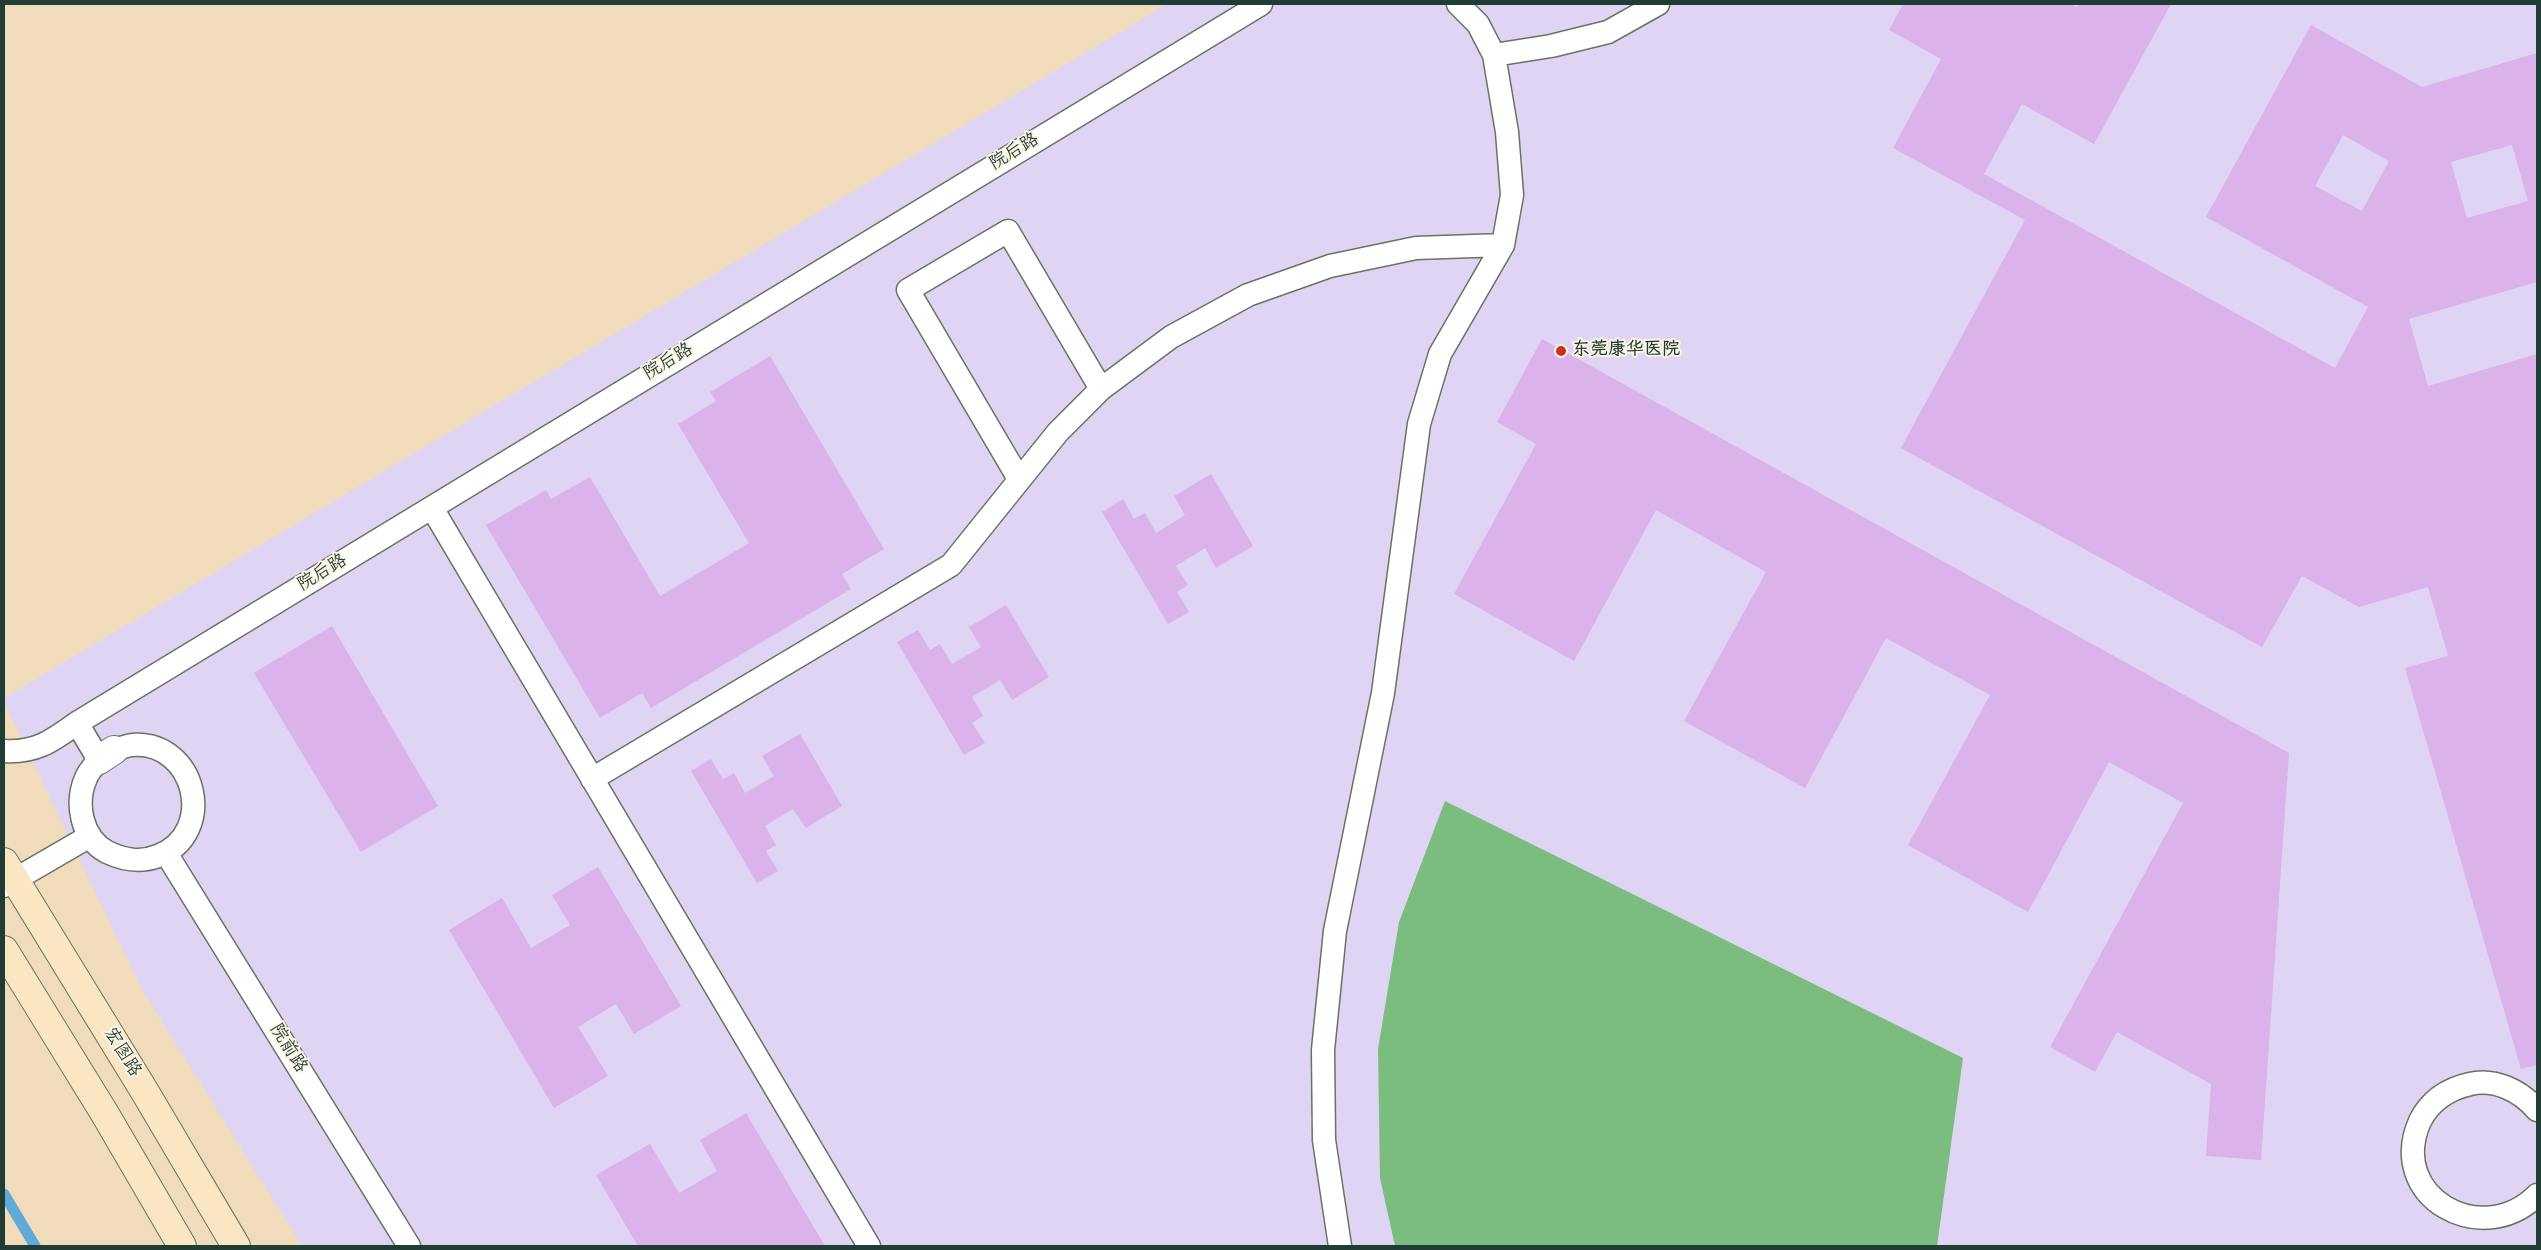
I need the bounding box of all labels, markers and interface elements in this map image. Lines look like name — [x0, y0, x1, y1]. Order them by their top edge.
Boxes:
street label: 院后路 — [986, 130, 1044, 176]
street label: 院后路 — [640, 340, 698, 386]
place label: 东莞康华医院 — [1572, 340, 1680, 362]
marker: 东莞康华医院 — [1554, 344, 1568, 358]
street label: 院后路 — [294, 551, 352, 597]
street label: 院前路 — [264, 1020, 310, 1078]
street label: 宏图路 — [98, 1024, 144, 1082]

